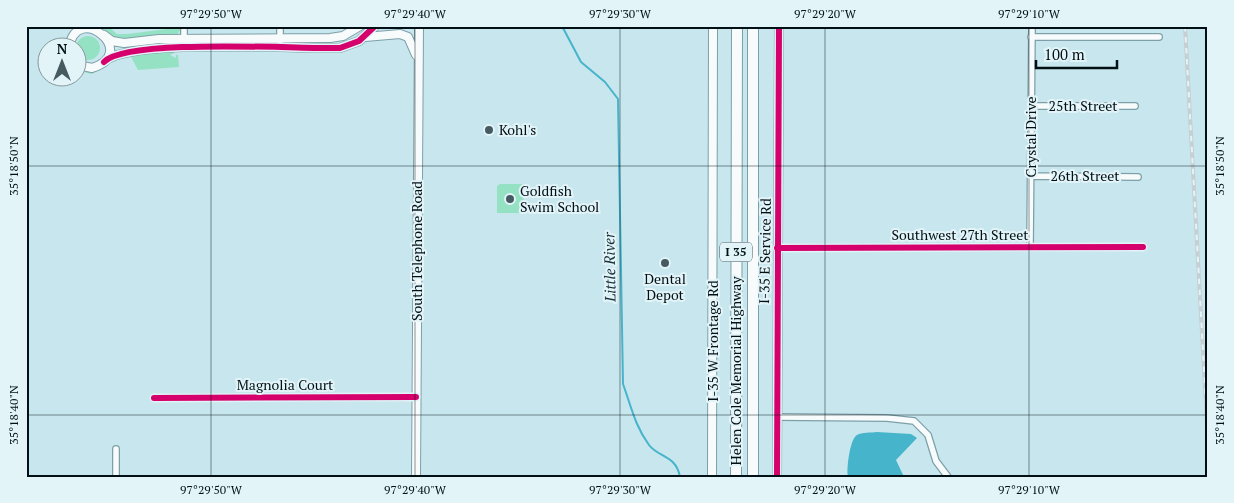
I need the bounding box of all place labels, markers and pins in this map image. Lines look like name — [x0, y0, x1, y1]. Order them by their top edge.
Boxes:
place label: Kohl's — [499, 120, 536, 139]
marker: Kohl's — [483, 124, 495, 136]
place label: Goldfish Swim School — [520, 181, 599, 216]
marker: Goldfish Swim School — [504, 193, 516, 205]
marker: Dental Depot — [659, 257, 671, 269]
place label: Dental Depot — [644, 269, 686, 304]

